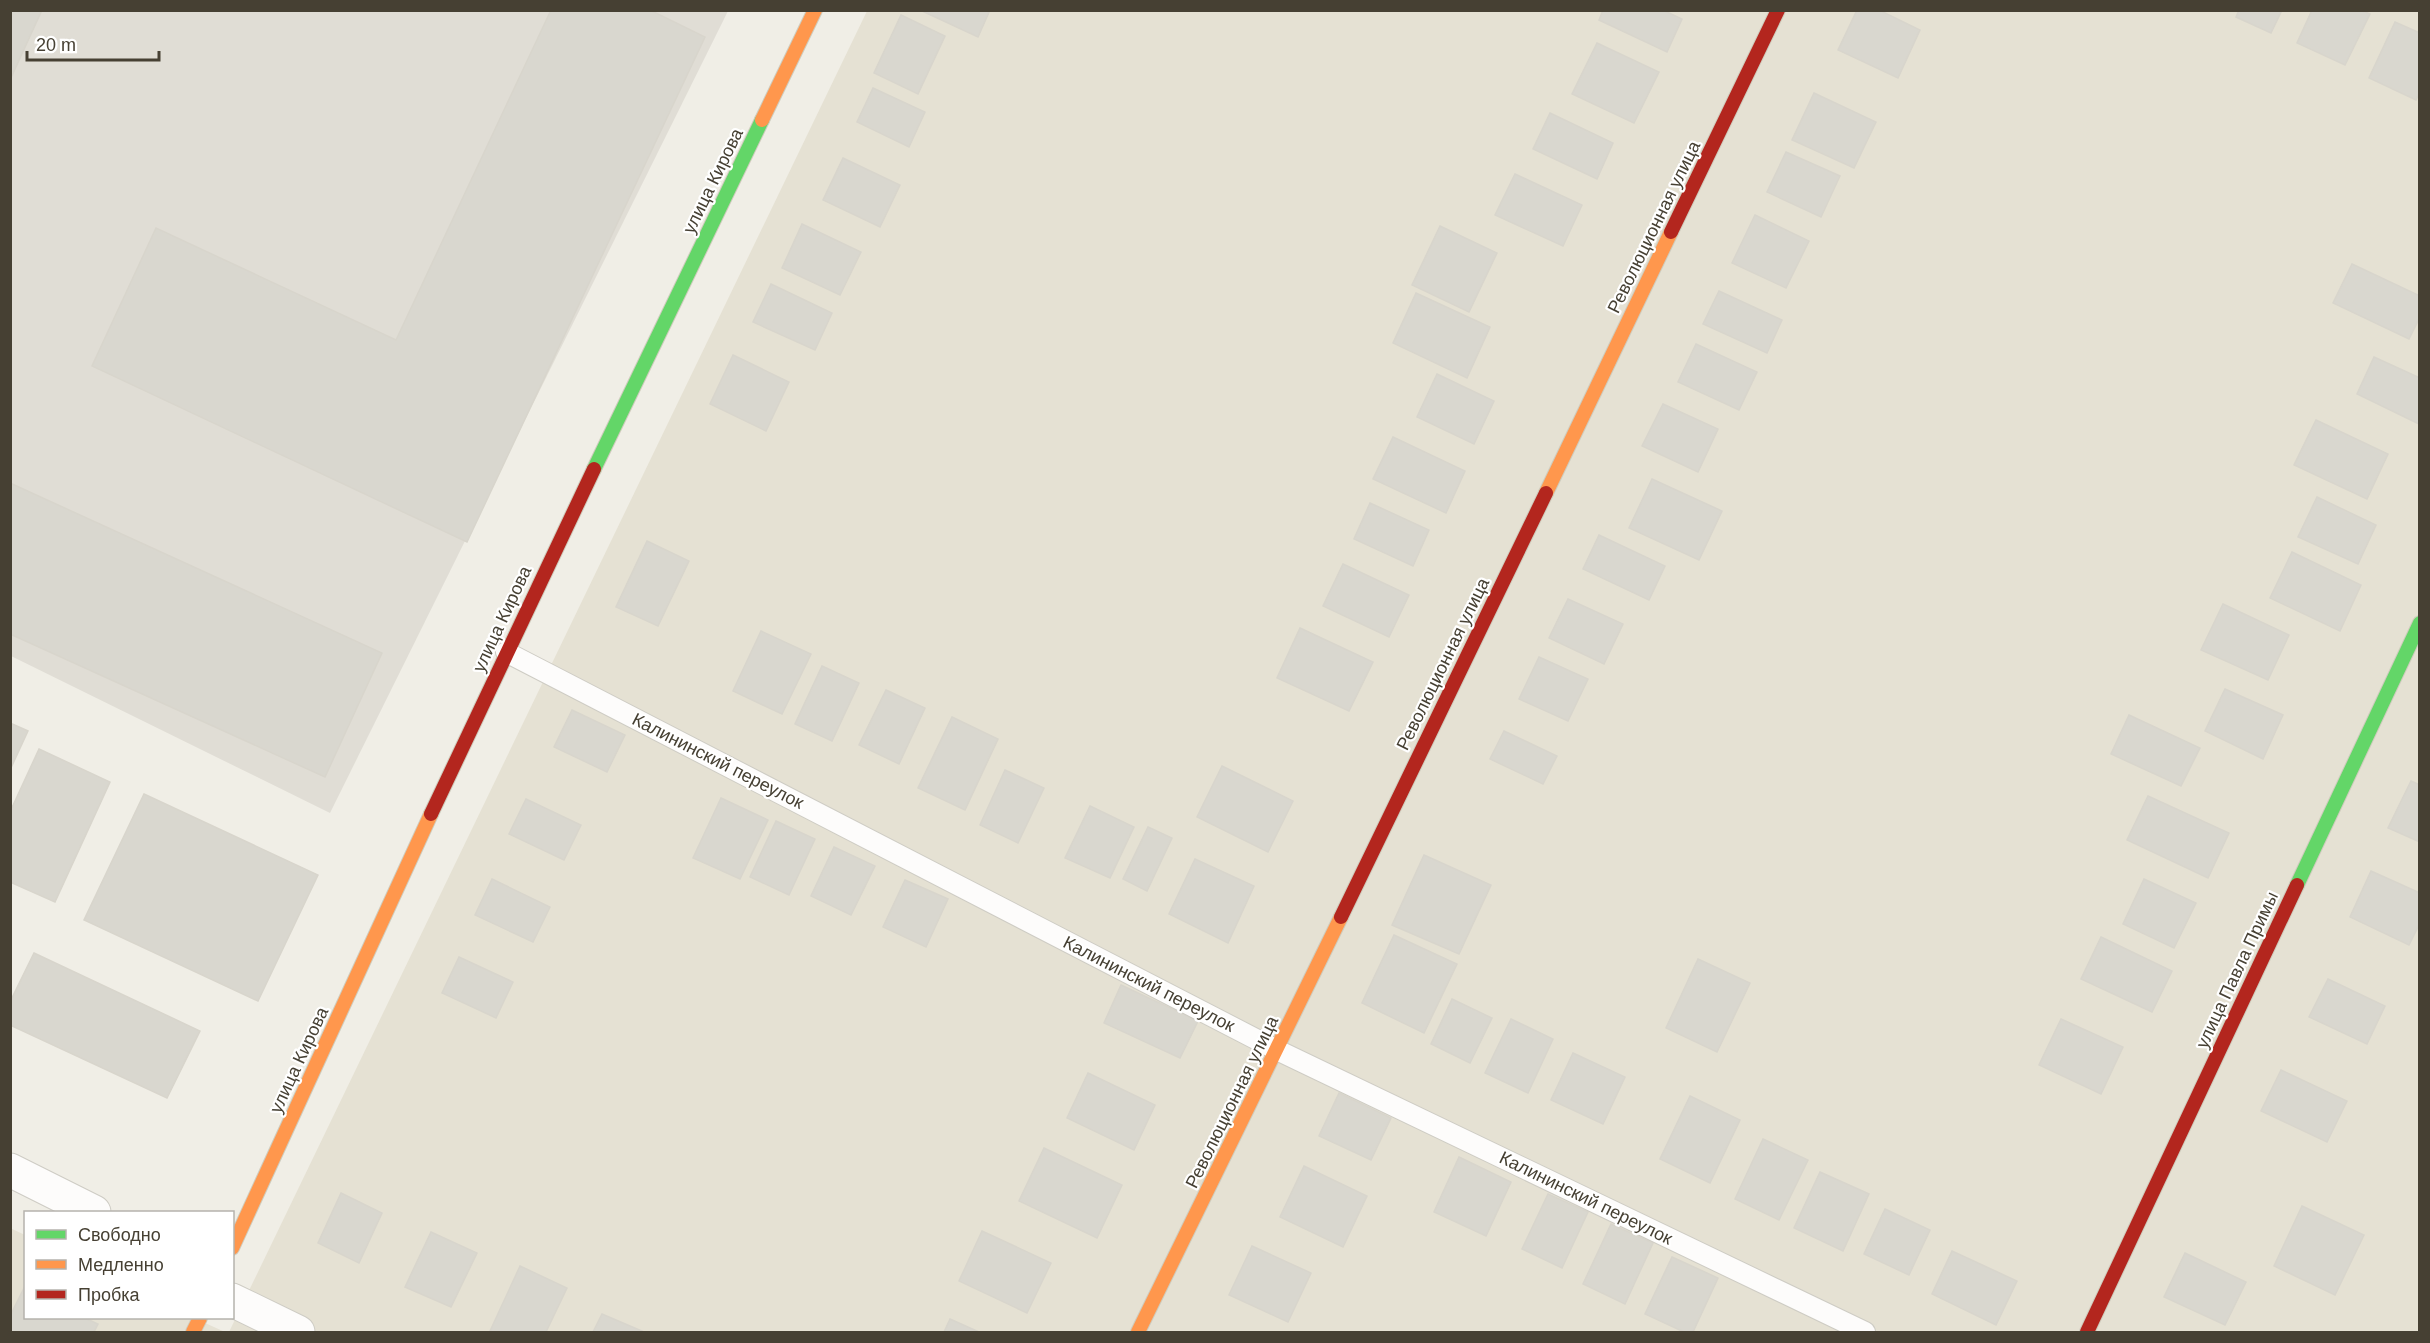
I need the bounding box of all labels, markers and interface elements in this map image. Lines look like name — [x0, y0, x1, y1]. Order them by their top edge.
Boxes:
scale bar — [27, 24, 159, 62]
text: 20 m — [36, 35, 76, 55]
street label: улица Кирова — [679, 124, 747, 237]
street label: Революционная улица — [1604, 137, 1705, 316]
street label: улица Кирова — [469, 562, 536, 675]
street label: Революционная улица — [1393, 574, 1494, 753]
street label: Калининский переулок — [629, 709, 807, 813]
street label: улица Павла Примы — [2192, 889, 2282, 1051]
street label: Калининский переулок — [1060, 932, 1238, 1036]
street label: улица Кирова — [266, 1003, 333, 1116]
street label: Революционная улица — [1182, 1012, 1283, 1191]
street label: Калининский переулок — [1496, 1147, 1676, 1249]
legend — [24, 1211, 234, 1319]
text: Свободно — [78, 1225, 161, 1245]
text: Медленно — [78, 1255, 164, 1275]
text: Пробка — [78, 1285, 141, 1305]

